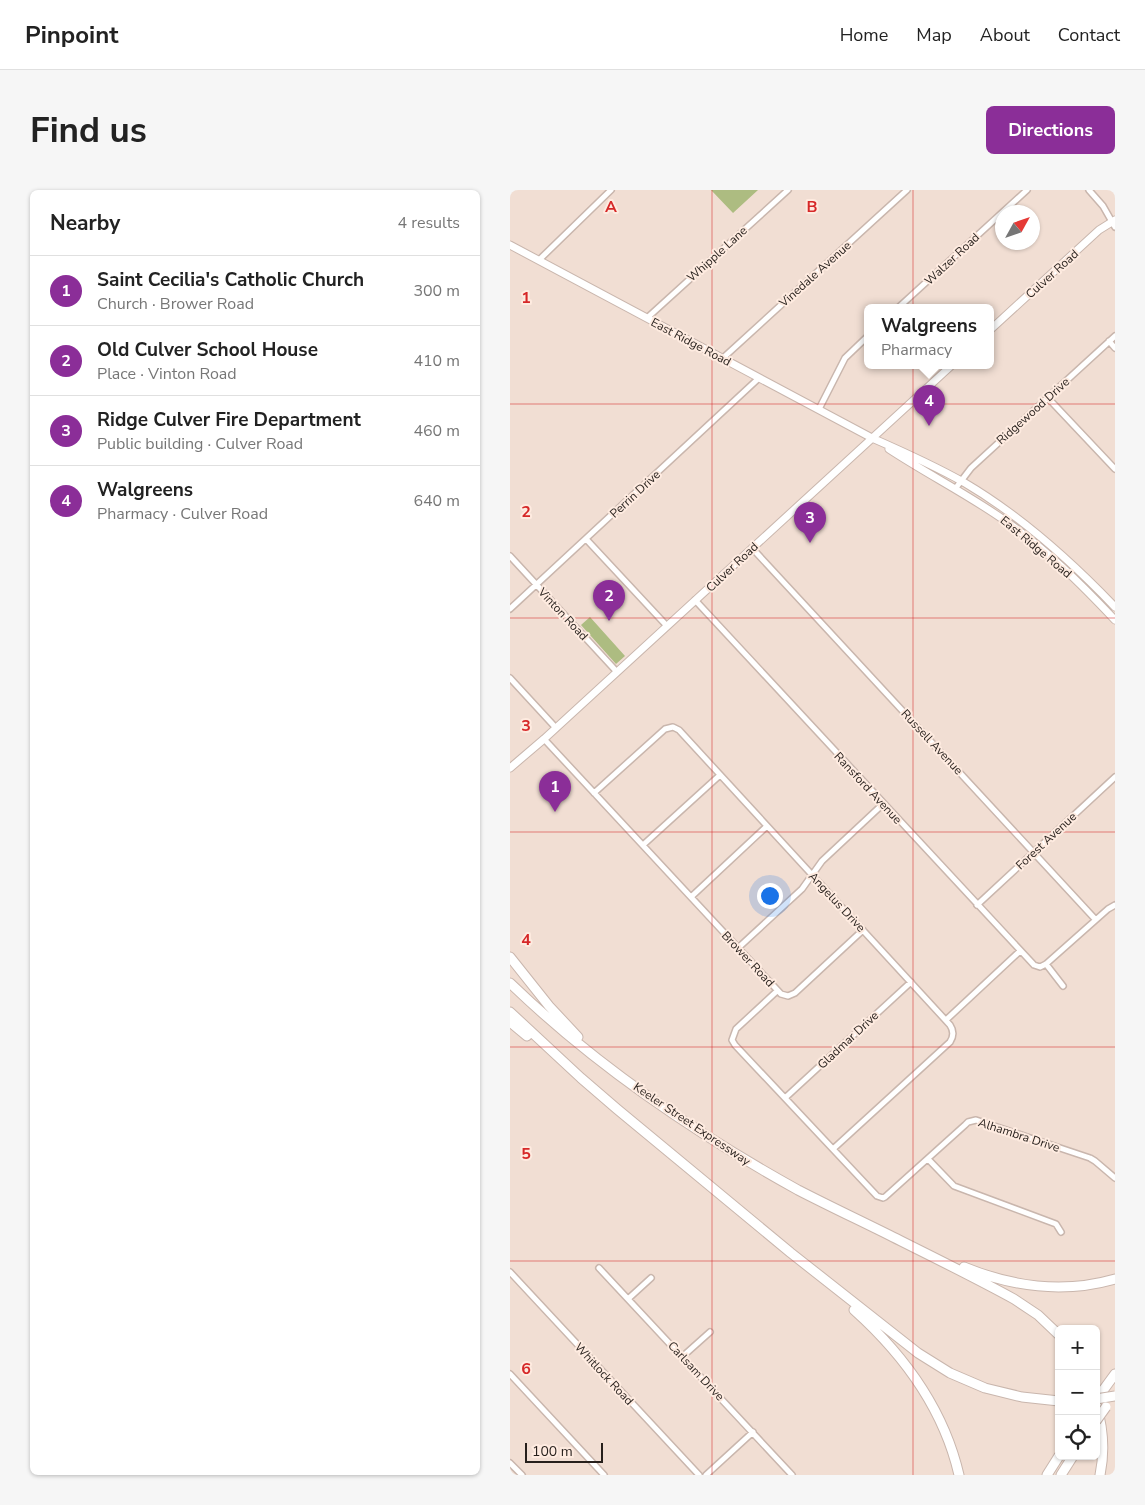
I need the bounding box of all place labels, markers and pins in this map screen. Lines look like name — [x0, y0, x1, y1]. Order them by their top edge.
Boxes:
pin: 4 — [913, 385, 945, 426]
pin: 3 — [794, 502, 826, 543]
pin: 2 — [593, 580, 625, 621]
pin: 1 — [539, 771, 571, 812]

